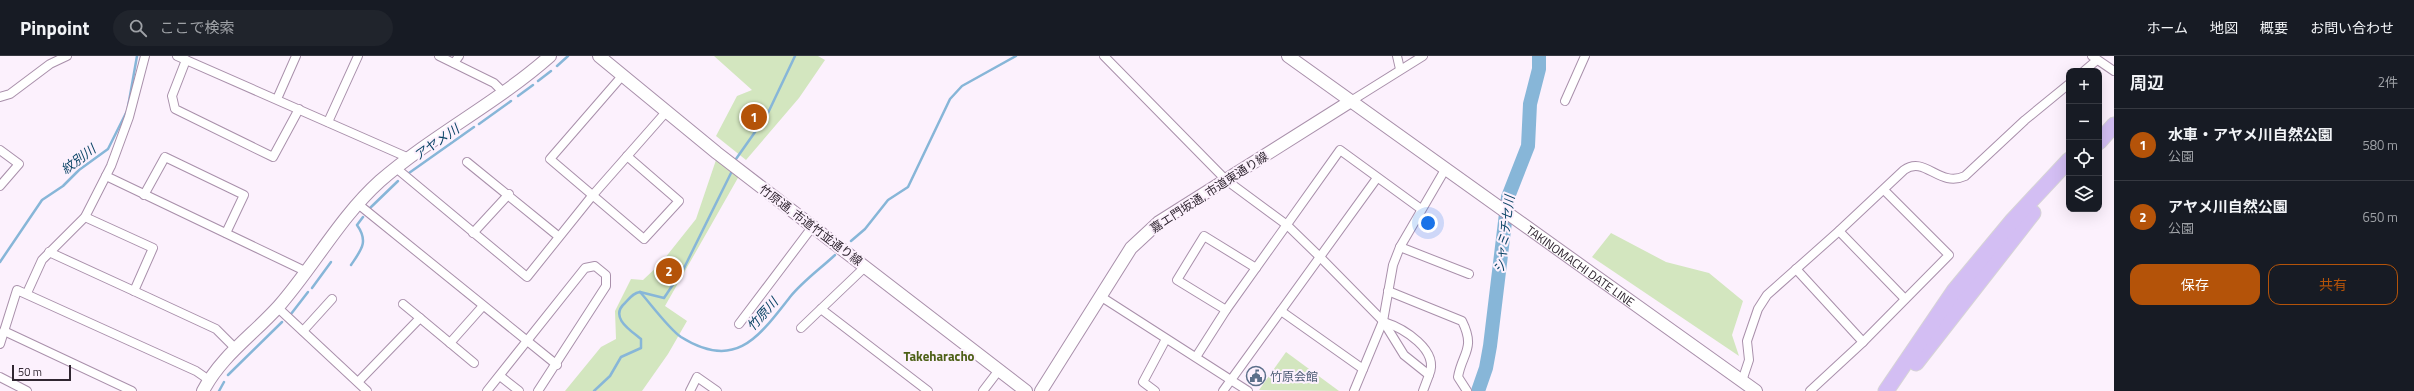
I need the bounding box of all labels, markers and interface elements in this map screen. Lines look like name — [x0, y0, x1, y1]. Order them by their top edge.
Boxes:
search box — [113, 10, 393, 46]
text: Pinpoint — [20, 13, 89, 42]
text: ここで検索 — [159, 16, 234, 39]
icon: search — [127, 17, 149, 39]
text: ホーム — [2146, 17, 2188, 38]
text: 地図 — [2210, 17, 2238, 38]
text: 概要 — [2260, 17, 2288, 38]
text: お問い合わせ — [2310, 17, 2394, 38]
map controls — [2066, 68, 2102, 212]
button: + — [2066, 68, 2102, 104]
text: 周辺 — [2130, 70, 2164, 96]
text: 2件 — [2378, 72, 2398, 92]
pin: 1 — [741, 102, 767, 132]
button: − — [2066, 104, 2102, 140]
water label: アヤメ川 — [409, 118, 465, 165]
text: 水車・アヤメ川自然公園 — [2168, 123, 2333, 146]
text: 1 — [2139, 135, 2147, 155]
text: 580 m — [2362, 135, 2398, 155]
water label: 紋別川 — [56, 138, 101, 179]
button: locate — [2066, 140, 2102, 176]
text: 公園 — [2168, 146, 2194, 166]
street label: 嘉エ門坂通, 市道東通り線 — [1146, 147, 1272, 237]
button: layers — [2066, 176, 2102, 212]
street label: 竹原通, 市道竹並通り線 — [755, 180, 867, 270]
water label: シャミチセ川 — [1489, 192, 1520, 274]
text: アヤメ川自然公園 — [2168, 195, 2288, 218]
text: 2 — [2139, 207, 2147, 227]
text: 650 m — [2362, 207, 2398, 227]
your location — [1418, 213, 1438, 233]
text: 公園 — [2168, 218, 2194, 238]
street label: TAKINOMACHI DATE LINE — [1523, 220, 1639, 311]
pin: 2 — [656, 256, 682, 286]
button: 保存 — [2130, 264, 2260, 305]
button: 共有 — [2268, 264, 2398, 305]
water label: 竹原川 — [742, 291, 784, 335]
district label: Takeharacho — [904, 346, 975, 366]
scale bar — [12, 363, 71, 382]
text: 50 m — [18, 364, 42, 380]
public building icon: 竹原会館 — [1245, 365, 1267, 387]
place label: 竹原会館 — [1270, 367, 1318, 386]

